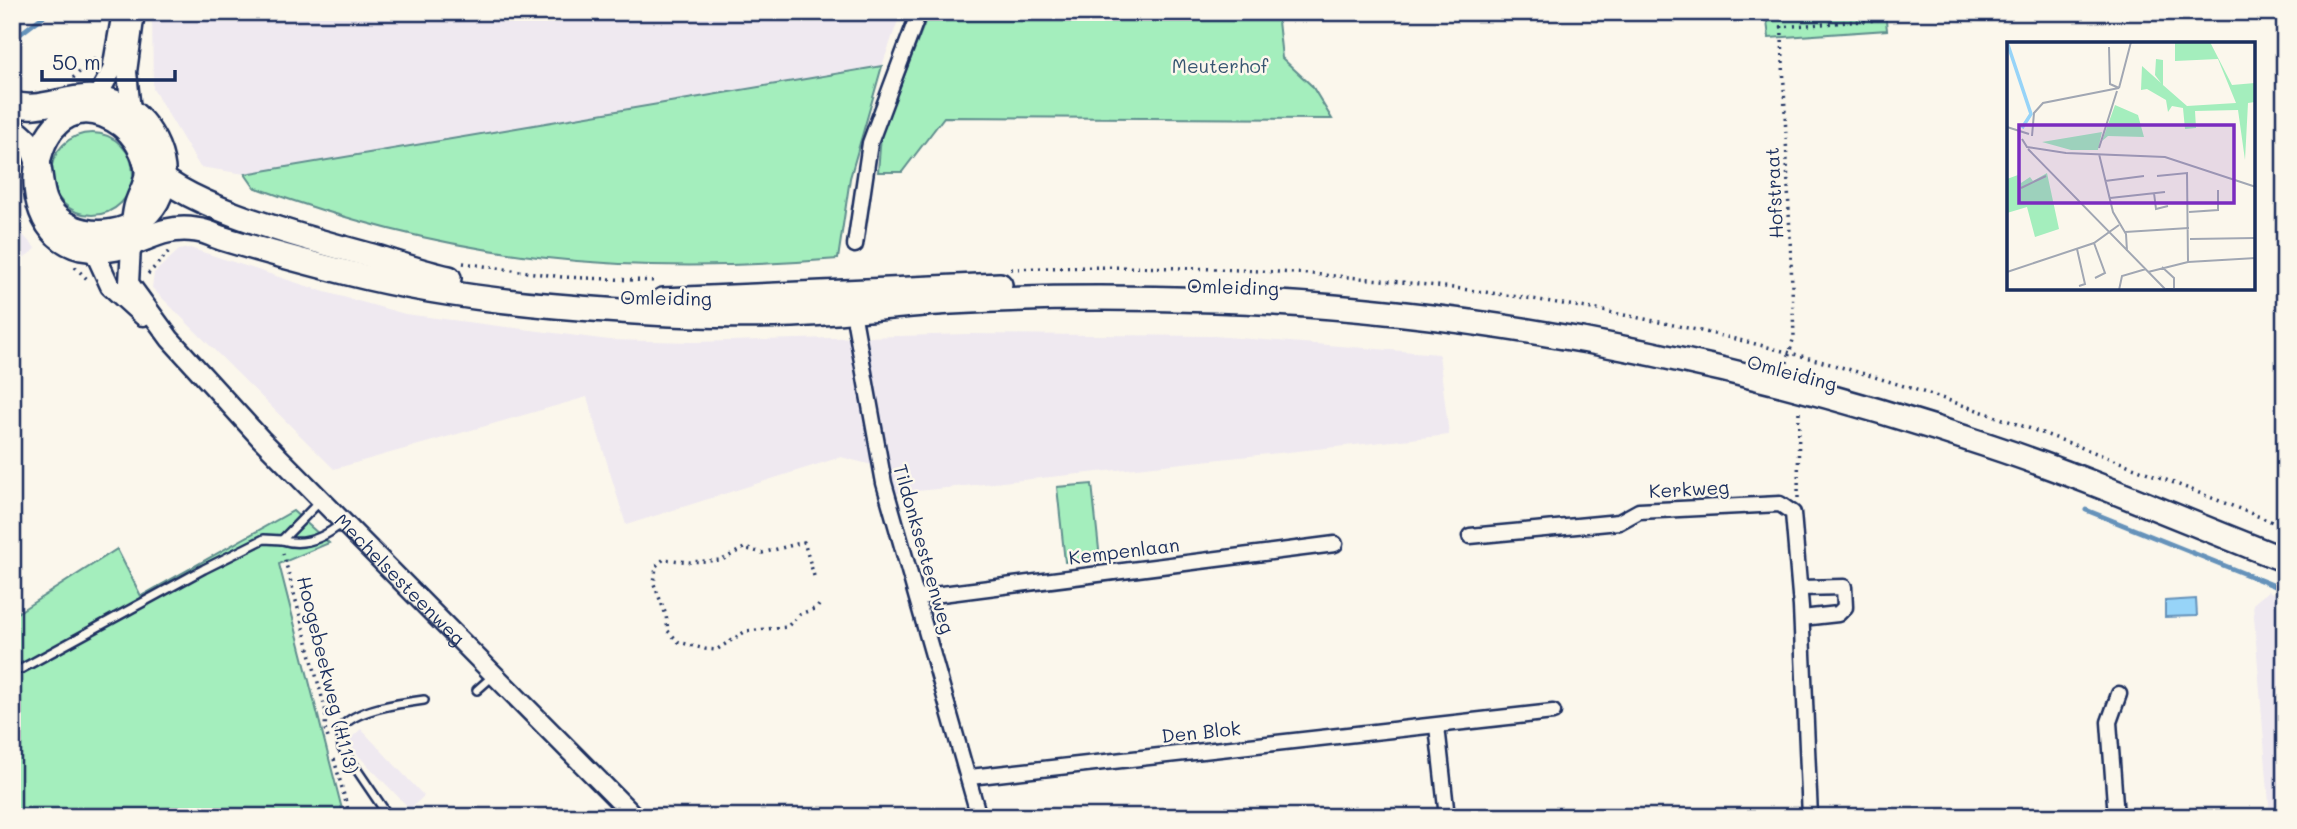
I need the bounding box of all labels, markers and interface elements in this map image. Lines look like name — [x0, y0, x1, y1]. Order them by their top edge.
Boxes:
scale bar — [42, 38, 175, 82]
inset map — [2007, 42, 2255, 290]
text: 50 m — [52, 48, 101, 75]
park label: Meuterhof — [1172, 53, 1269, 78]
street label: Hofstraat — [1759, 147, 1788, 239]
street label: Omleiding — [1187, 272, 1279, 301]
street label: Omleiding — [620, 284, 712, 311]
street label: Omleiding — [1744, 349, 1840, 396]
street label: Tildonksesteenweg — [888, 461, 961, 637]
street label: Kerkweg — [1648, 474, 1730, 503]
street label: Mechelsesteenweg — [330, 508, 471, 650]
street label: Kempenlaan — [1067, 531, 1181, 570]
street label: Hoogebeekweg (H113) — [292, 573, 365, 776]
street label: Den Blok — [1160, 715, 1242, 748]

